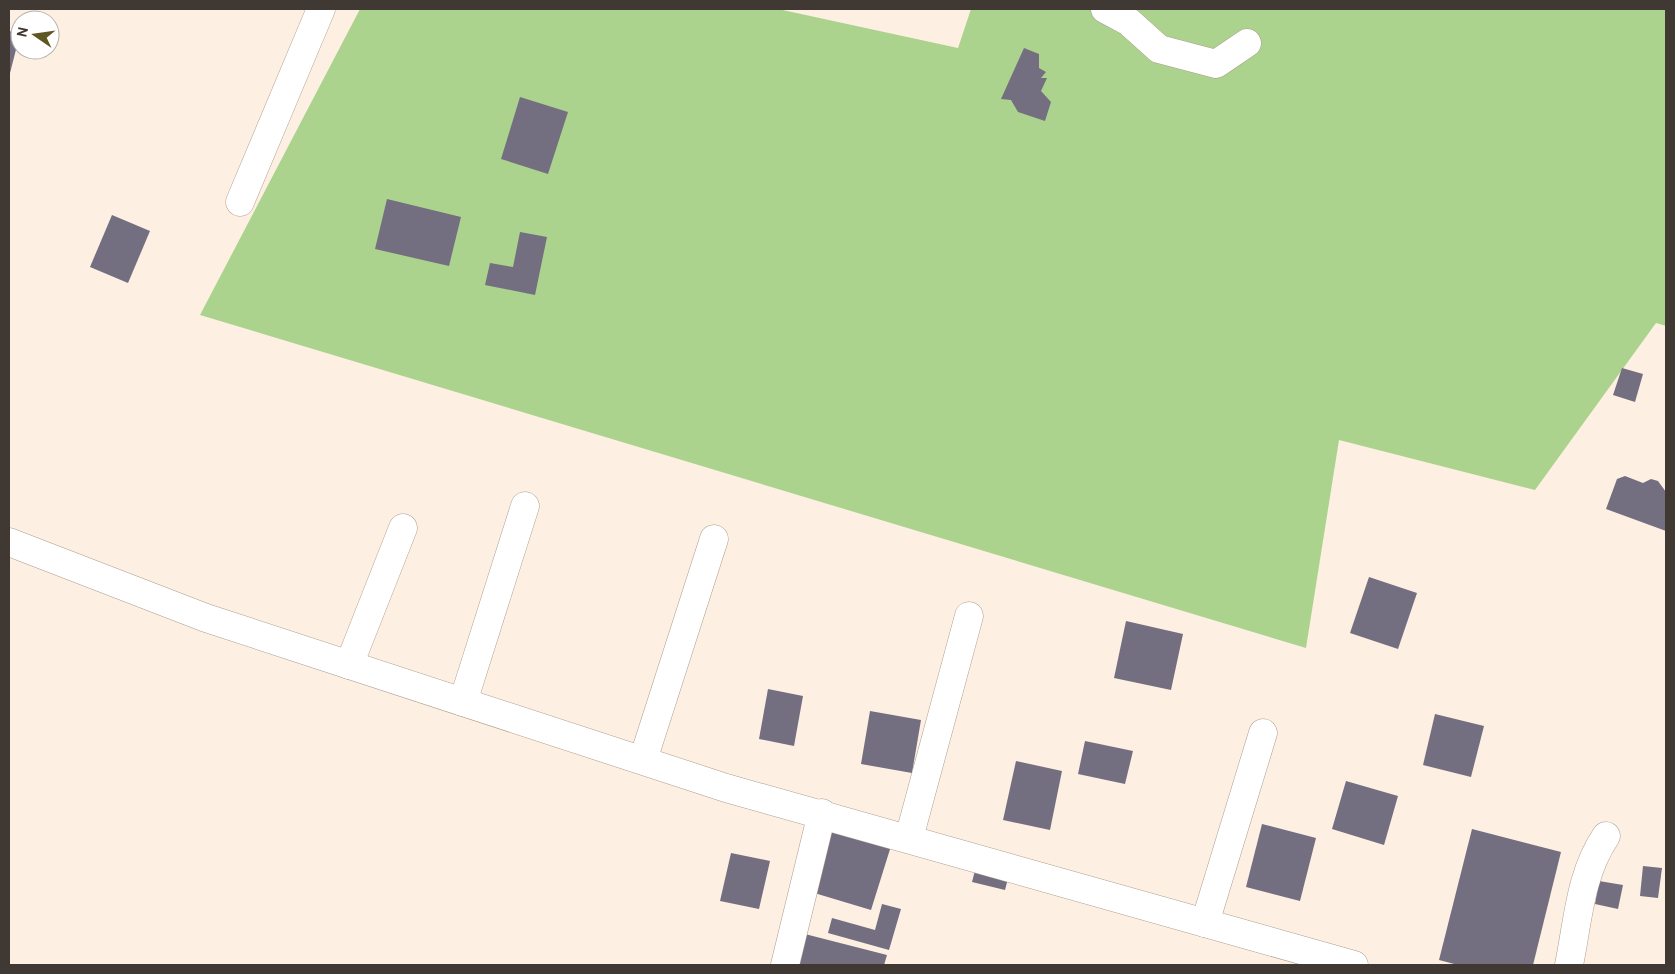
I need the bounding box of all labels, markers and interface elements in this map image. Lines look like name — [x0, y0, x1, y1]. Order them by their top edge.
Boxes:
north arrow — [10, 10, 60, 60]
text: N — [14, 26, 33, 39]

